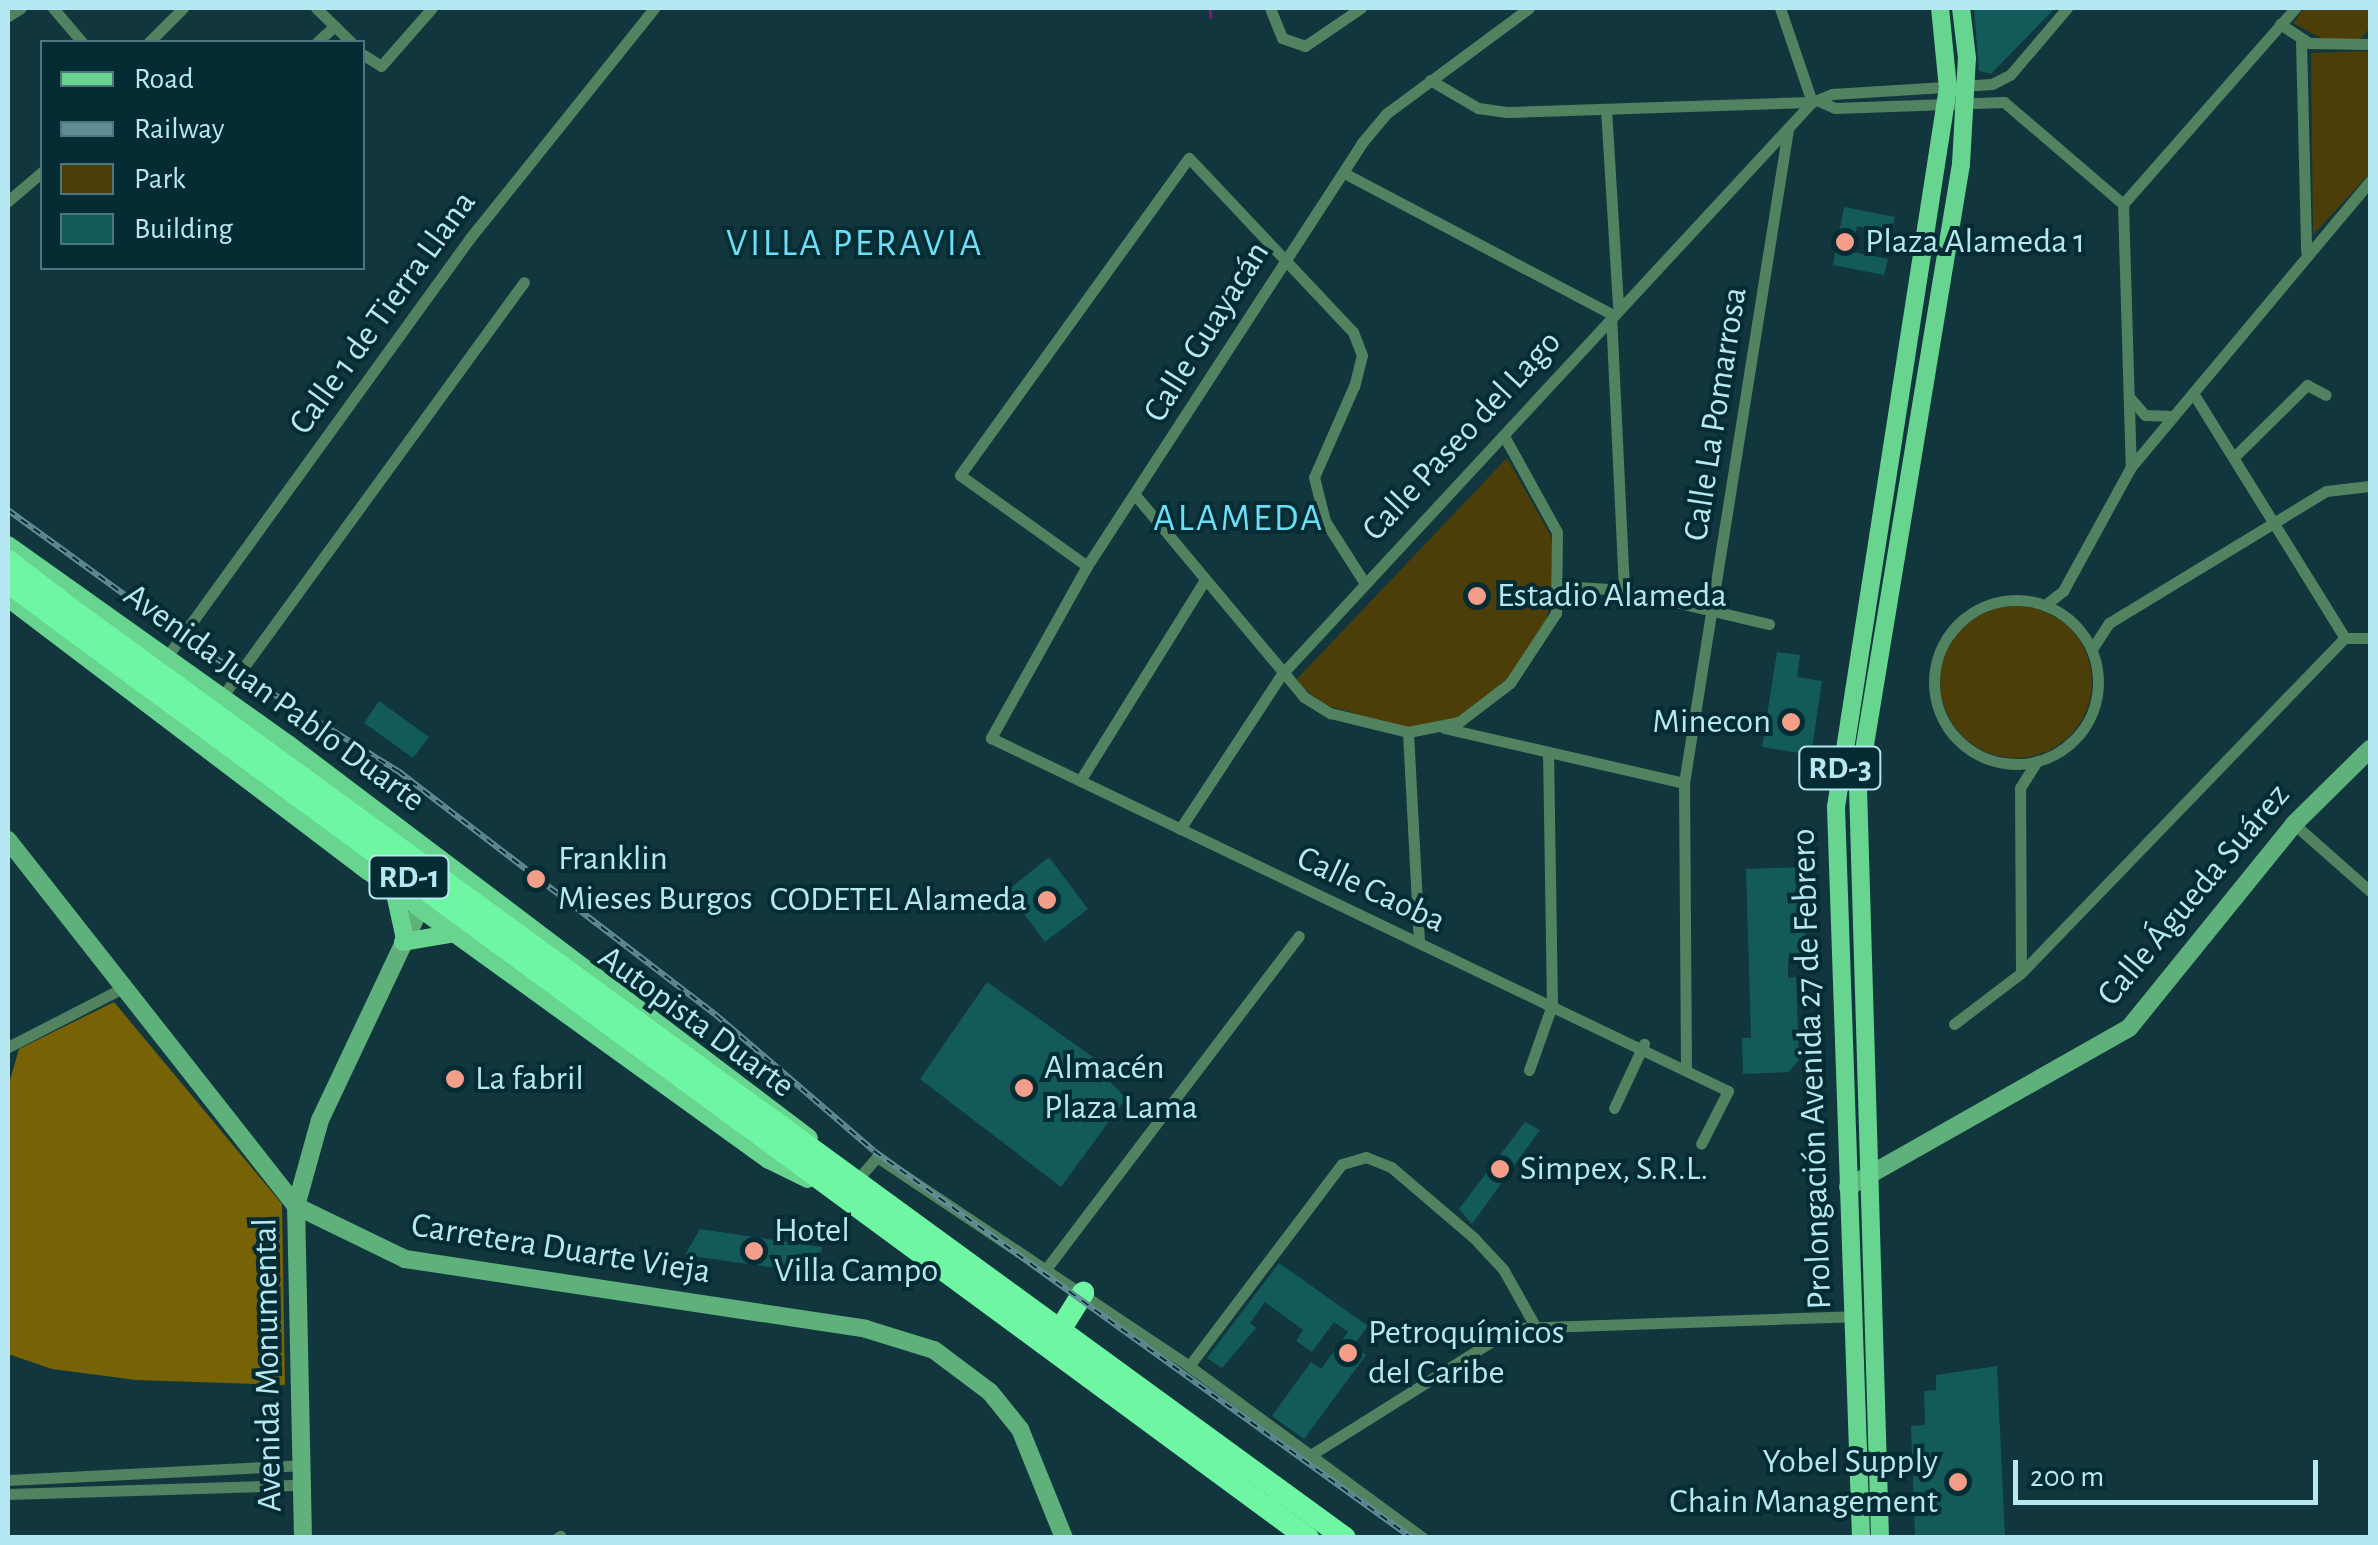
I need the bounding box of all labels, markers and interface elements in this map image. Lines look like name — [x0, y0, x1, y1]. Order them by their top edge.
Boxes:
legend — [40, 40, 365, 270]
text: Road — [134, 64, 194, 94]
text: Railway — [134, 114, 225, 144]
text: Park — [134, 164, 186, 194]
street label: Calle 1 de Tierra Llana — [281, 183, 485, 443]
text: Building — [134, 214, 233, 244]
place label: Plaza Alameda 1 — [1865, 221, 2085, 263]
district label: VILLA PERAVIA — [726, 222, 984, 268]
marker: Plaza Alameda 1 — [1834, 231, 1856, 253]
street label: Calle Guayacán — [1135, 234, 1279, 430]
street label: Calle La Pomarrosa — [1675, 284, 1757, 544]
street label: Calle Paseo del Lago — [1354, 322, 1570, 550]
district label: ALAMEDA — [1153, 497, 1325, 543]
street label: Avenida Juan Pablo Duarte — [115, 575, 433, 821]
place label: Estadio Alameda — [1497, 575, 1727, 617]
marker: Estadio Alameda — [1466, 585, 1488, 607]
place label: Minecon — [1652, 701, 1771, 743]
marker: Minecon — [1780, 711, 1802, 733]
road number: RD-3 — [1798, 741, 1882, 795]
street label: Calle Águeda Suárez — [2089, 775, 2299, 1015]
street label: Prolongación Avenida 27 de Febrero — [1783, 828, 1841, 1310]
street label: Calle Caoba — [1290, 837, 1452, 943]
place label: Franklin Mieses Burgos — [558, 838, 753, 920]
road number: RD-1 — [366, 850, 452, 904]
marker: Franklin Mieses Burgos — [523, 866, 549, 892]
place label: CODETEL Alameda — [770, 879, 1027, 921]
marker: CODETEL Alameda — [1036, 889, 1058, 911]
street label: Autopista Duarte — [590, 937, 802, 1107]
place label: Almacén Plaza Lama — [1044, 1047, 1198, 1129]
place label: La fabril — [475, 1058, 584, 1100]
marker: La fabril — [444, 1068, 466, 1090]
marker: Almacén Plaza Lama — [1013, 1077, 1035, 1099]
place label: Simpex, S.R.L. — [1520, 1148, 1708, 1190]
marker: Simpex, S.R.L. — [1489, 1158, 1511, 1180]
street label: Carretera Duarte Vieja — [408, 1205, 714, 1293]
place label: Hotel Villa Campo — [774, 1210, 938, 1292]
street label: Avenida Monumental — [244, 1218, 292, 1512]
marker: Hotel Villa Campo — [743, 1240, 765, 1262]
place label: Petroquímicos del Caribe — [1368, 1312, 1565, 1394]
marker: Petroquímicos del Caribe — [1337, 1342, 1359, 1364]
scale bar — [2018, 1440, 2323, 1502]
place label: Yobel Supply Chain Management — [1669, 1441, 1938, 1523]
text: 200 m — [2030, 1462, 2104, 1492]
marker: Yobel Supply Chain Management — [1947, 1471, 1969, 1493]

